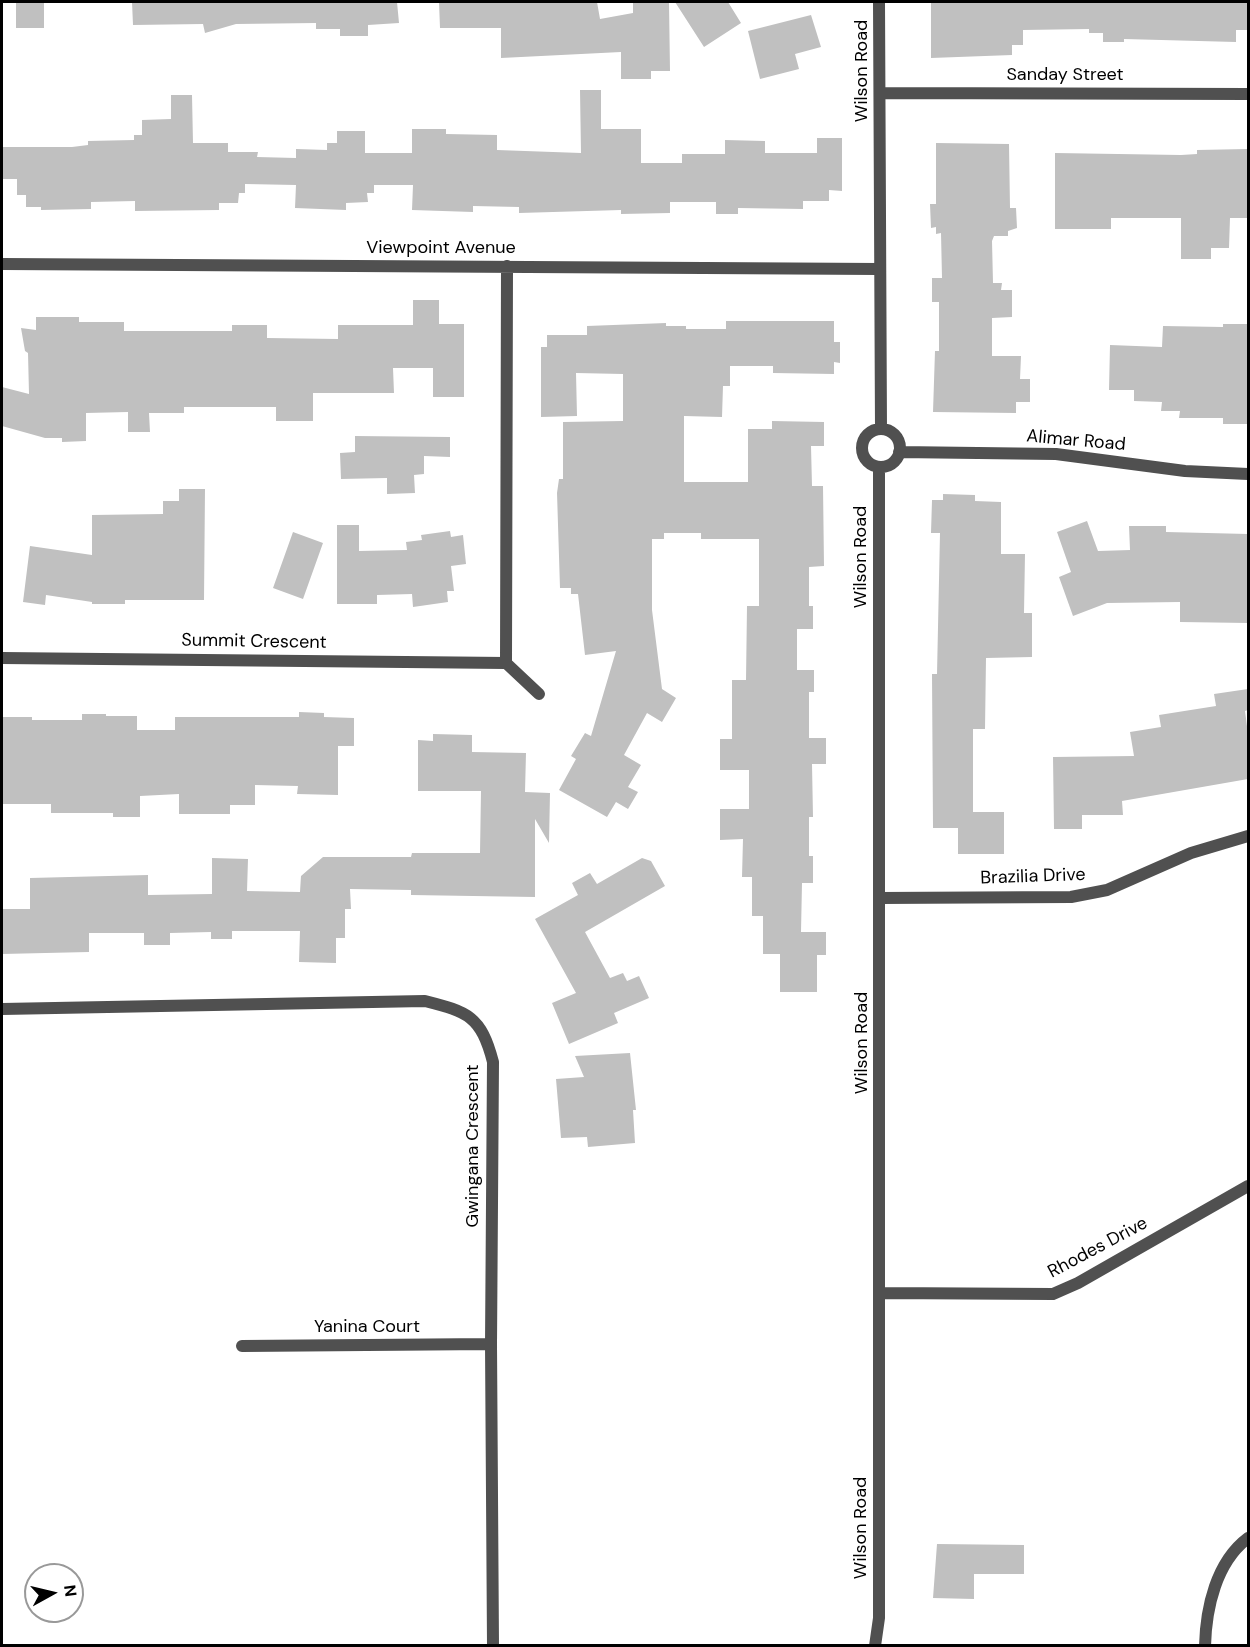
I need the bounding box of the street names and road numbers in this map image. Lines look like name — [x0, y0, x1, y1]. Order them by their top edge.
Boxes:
street label: Wilson Road — [851, 20, 873, 122]
street label: Sanday Street — [1006, 64, 1124, 86]
street label: Viewpoint Avenue — [366, 237, 516, 259]
street label: Alimar Road — [1026, 426, 1126, 456]
street label: Wilson Road — [850, 506, 872, 608]
street label: Summit Crescent — [181, 630, 327, 654]
street label: Brazilia Drive — [980, 864, 1086, 890]
street label: Wilson Road — [851, 992, 873, 1094]
street label: Gwingana Crescent — [462, 1064, 484, 1228]
street label: Rhodes Drive — [1045, 1213, 1151, 1283]
street label: Yanina Court — [314, 1316, 420, 1338]
street label: Wilson Road — [850, 1477, 872, 1579]

